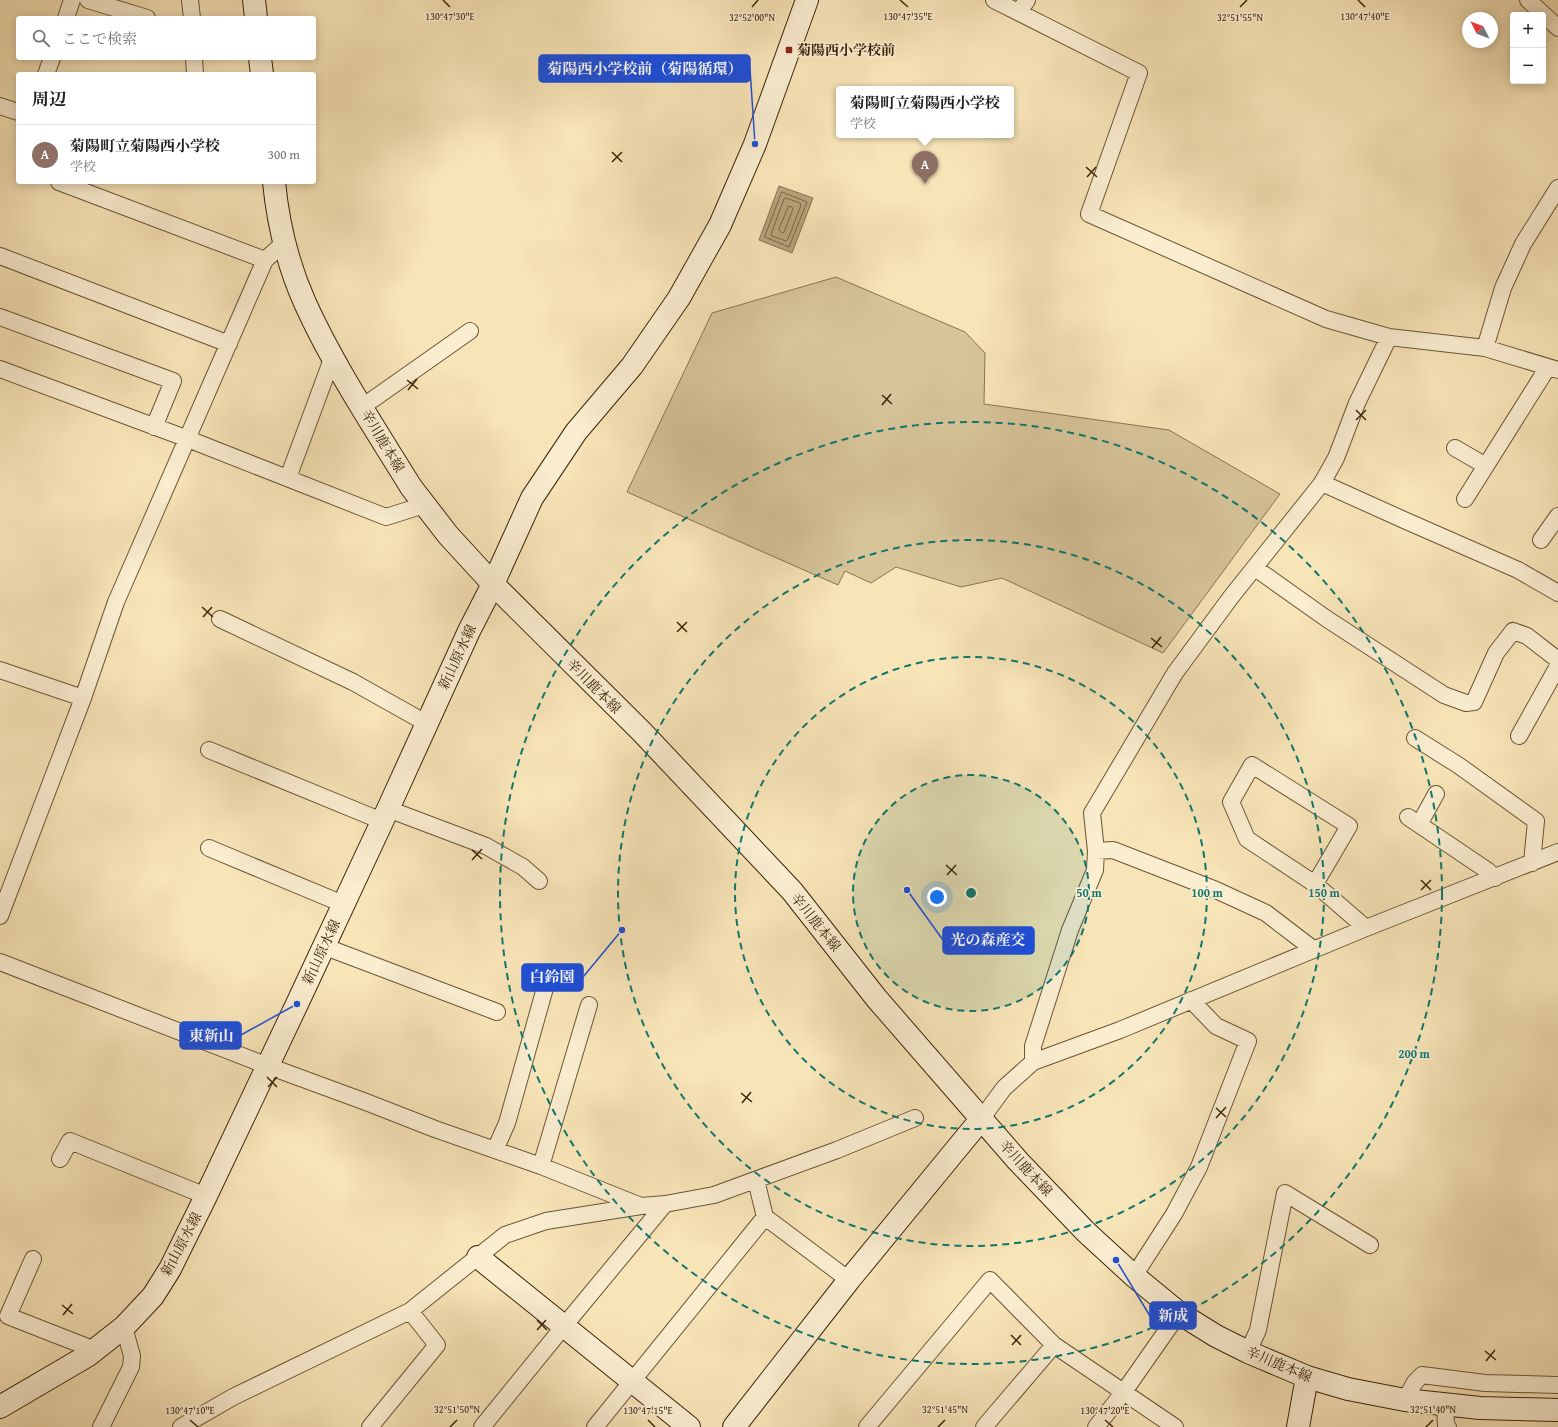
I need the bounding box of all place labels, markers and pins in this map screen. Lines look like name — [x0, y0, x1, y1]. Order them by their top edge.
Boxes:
place label: 菊陽西小学校前 — [797, 40, 895, 60]
marker: 菊陽西小学校前 — [784, 45, 794, 55]
callout: 菊陽西小学校前（菊陽循環） — [539, 55, 750, 82]
pin: A — [912, 151, 938, 184]
centre of rings — [964, 886, 978, 900]
callout: 光の森産交 — [943, 927, 1034, 954]
callout: 白鈴園 — [522, 964, 583, 991]
callout: 東新山 — [180, 1022, 241, 1049]
callout: 新成 — [1150, 1302, 1196, 1329]

